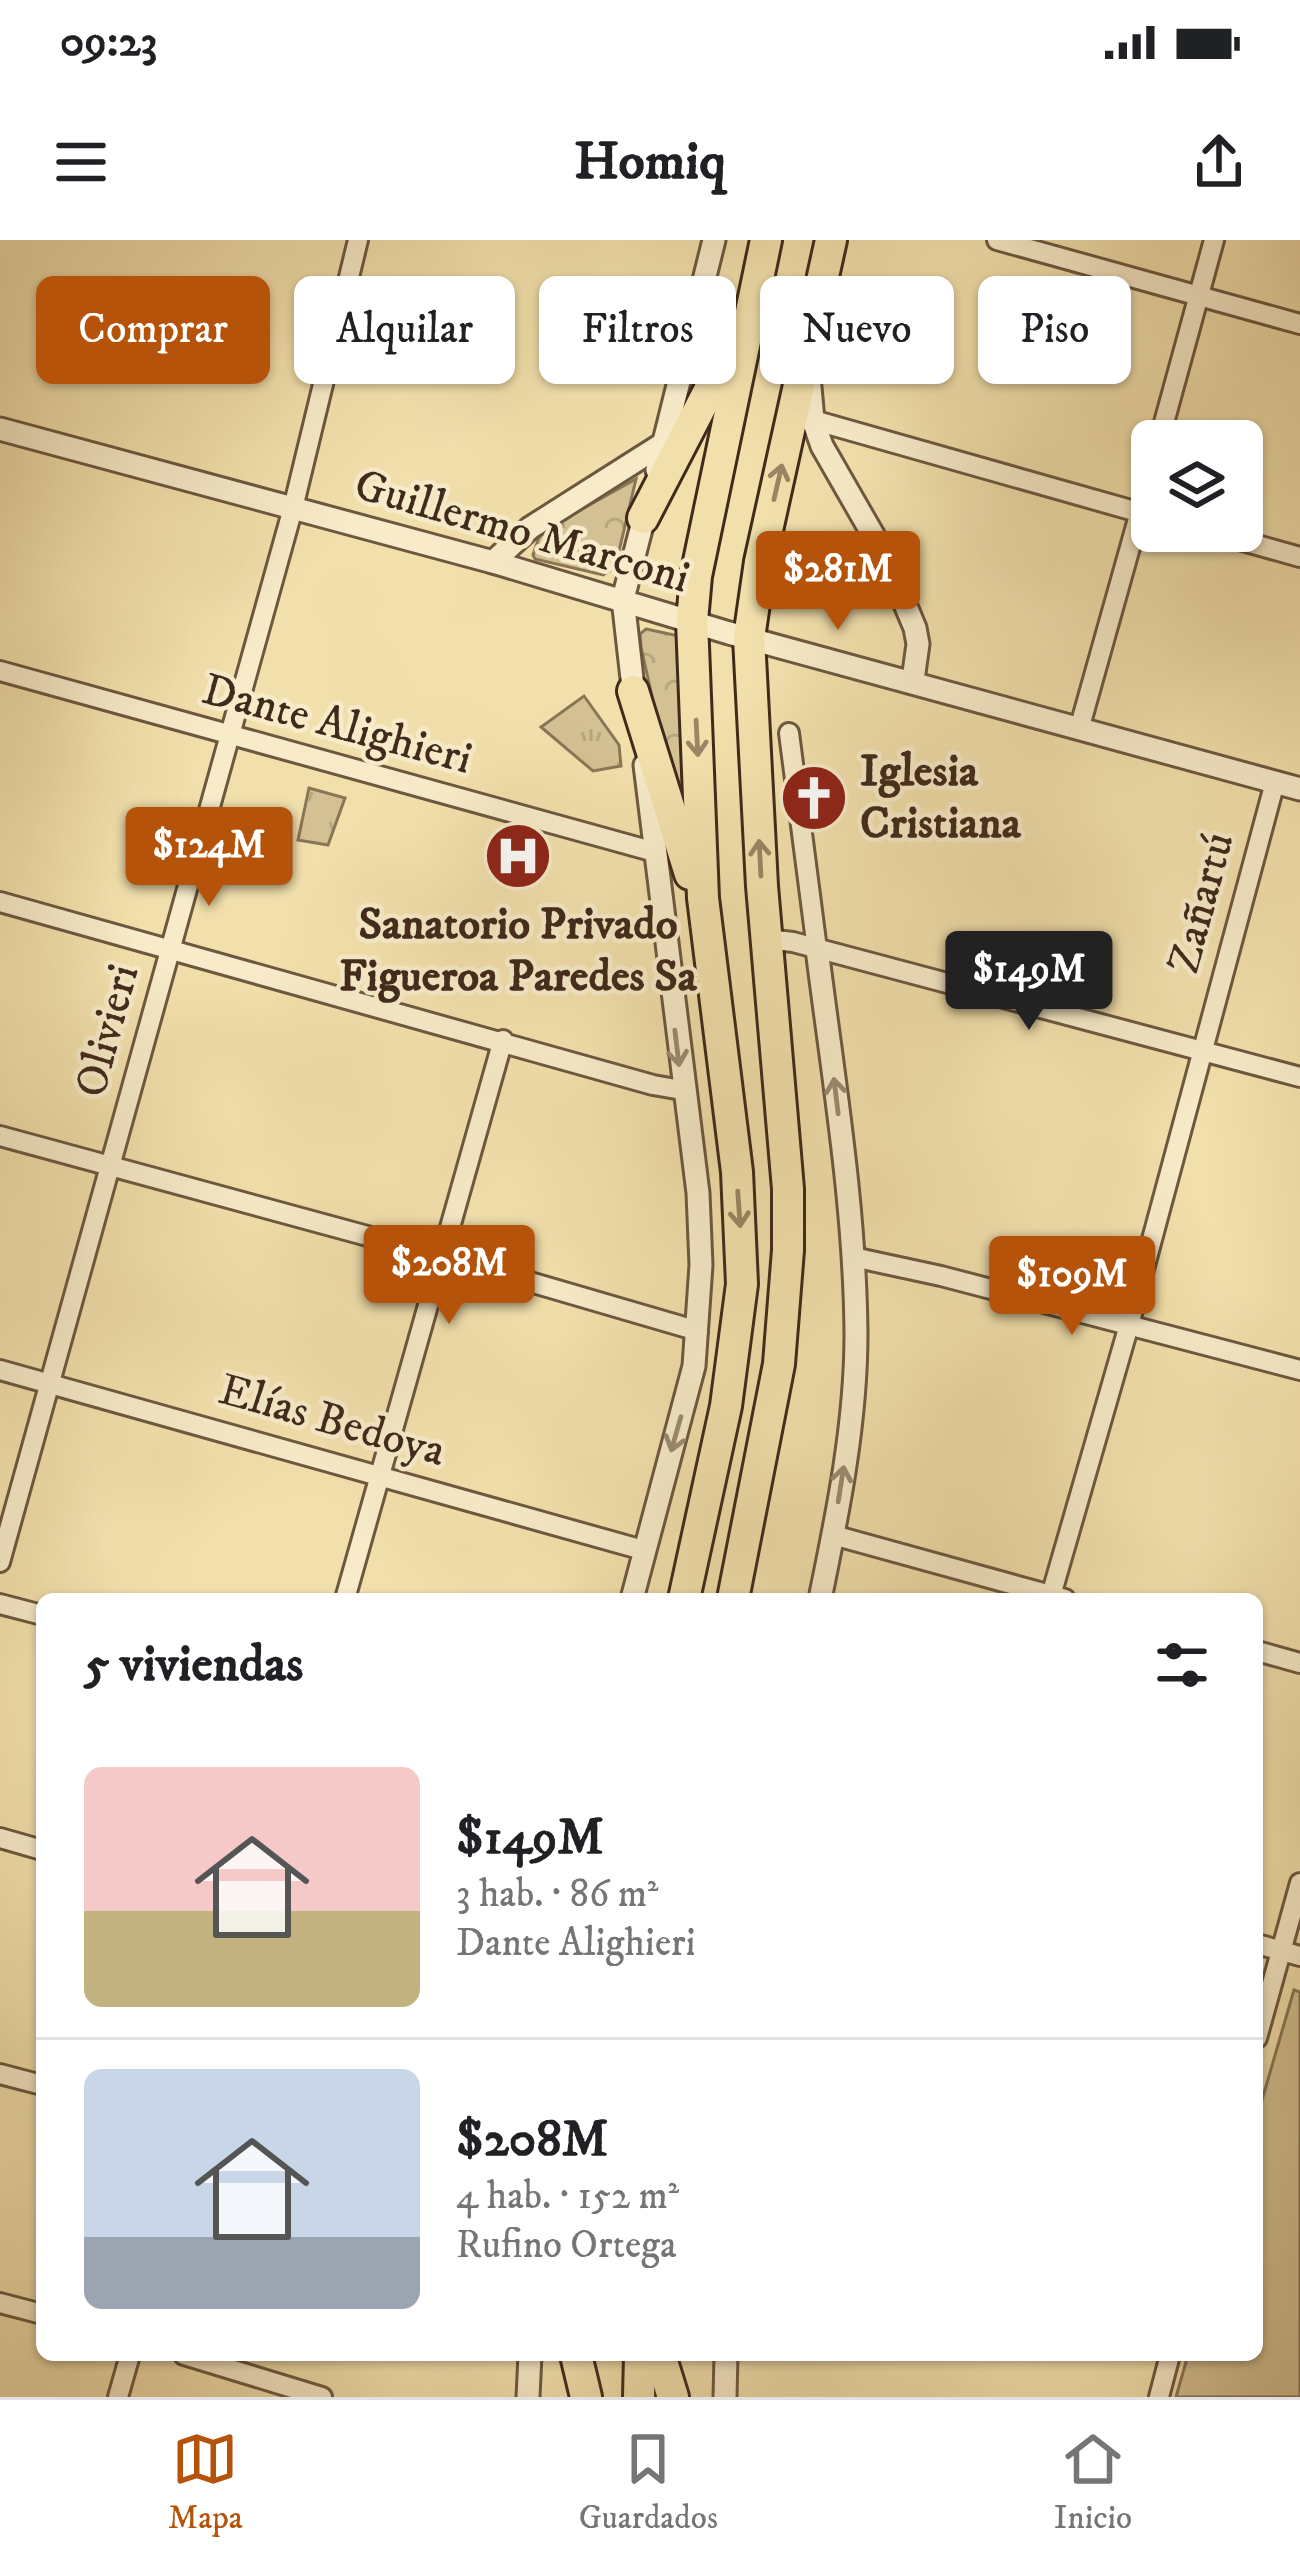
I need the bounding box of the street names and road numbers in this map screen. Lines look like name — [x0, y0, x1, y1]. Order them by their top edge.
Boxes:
street label: Guillermo Marconi — [348, 457, 696, 607]
street label: Dante Alighieri — [196, 662, 478, 788]
street label: Zañartú — [1156, 826, 1248, 980]
street label: Olivieri — [63, 959, 153, 1103]
street label: Elías Bedoya — [212, 1362, 452, 1480]

